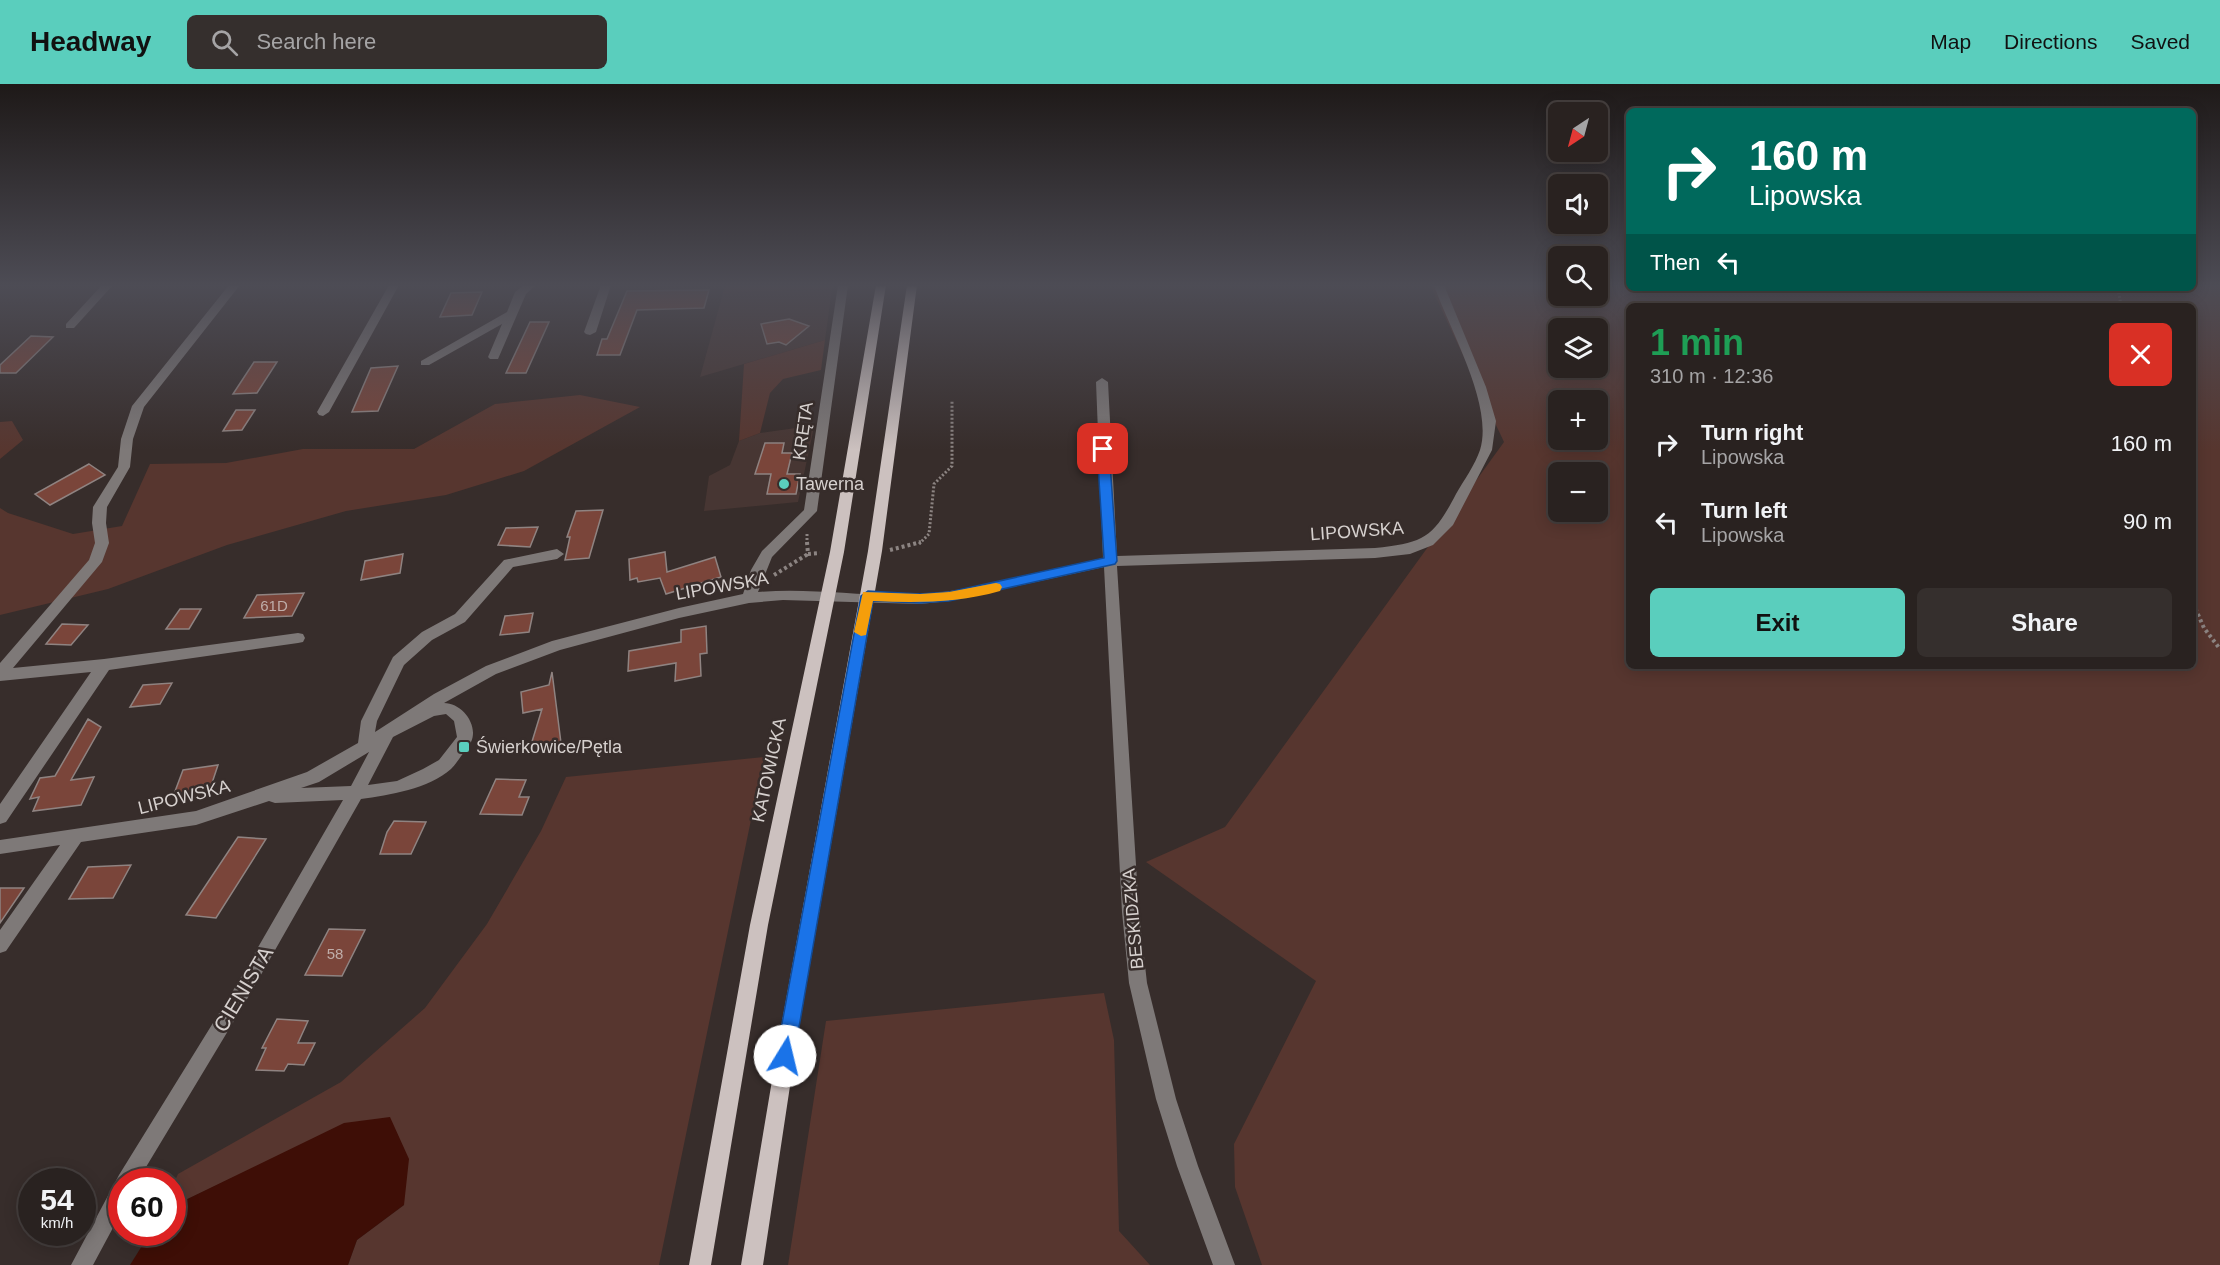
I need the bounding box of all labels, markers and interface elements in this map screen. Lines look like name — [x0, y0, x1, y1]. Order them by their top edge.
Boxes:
search box — [187, 15, 607, 69]
text: Headway — [30, 26, 151, 57]
icon: search — [208, 26, 241, 59]
text: Search here — [256, 29, 376, 54]
text: Map — [1930, 30, 1971, 53]
text: Directions — [2004, 30, 2097, 53]
text: Saved — [2130, 30, 2190, 53]
north arrow — [1548, 102, 1608, 162]
map controls — [1548, 102, 1608, 522]
icon: right — [1650, 132, 1728, 210]
text: 160 m — [1749, 132, 1868, 179]
button: sound — [1548, 174, 1608, 234]
text: Lipowska — [1749, 181, 1862, 211]
button: search — [1548, 246, 1608, 306]
icon: left — [1712, 246, 1745, 279]
text: Then — [1650, 250, 1700, 275]
button: layers — [1548, 318, 1608, 378]
text: 1 min — [1650, 322, 1744, 363]
button: close — [2109, 323, 2172, 386]
text: 310 m · 12:36 — [1650, 365, 1773, 387]
button: + — [1548, 390, 1608, 450]
street label: KRĘTA — [789, 401, 817, 461]
text: Turn right — [1701, 420, 1803, 445]
pin — [1077, 423, 1128, 474]
icon: right — [1650, 428, 1683, 461]
text: 160 m — [2111, 431, 2172, 456]
icon: arrive — [1086, 432, 1119, 465]
text: Lipowska — [1701, 446, 1784, 468]
button: − — [1548, 462, 1608, 522]
place label: Tawerna — [796, 474, 865, 494]
marker: Tawerna — [777, 477, 791, 491]
text: Turn left — [1701, 498, 1787, 523]
icon: left — [1650, 506, 1683, 539]
text: 90 m — [2123, 509, 2172, 534]
street label: LIPOWSKA — [1309, 518, 1405, 544]
text: Lipowska — [1701, 524, 1784, 546]
street label: LIPOWSKA — [674, 568, 770, 604]
button: Exit — [1650, 588, 1905, 657]
button: Share — [1917, 588, 2172, 657]
house number: 61D — [260, 597, 288, 614]
street label: KATOWICKA — [748, 716, 790, 824]
place label: Świerkowice/Pętla — [476, 736, 623, 757]
marker: Świerkowice/Pętla — [457, 740, 471, 754]
street label: LIPOWSKA — [136, 776, 232, 818]
street label: BESKIDZKA — [1119, 868, 1147, 970]
street label: CIENISTA — [209, 942, 277, 1036]
house number: 58 — [327, 945, 343, 962]
position arrow — [753, 1024, 817, 1088]
speed limit sign: 60 — [108, 1168, 186, 1246]
text: 54 — [40, 1183, 74, 1216]
text: km/h — [41, 1214, 73, 1231]

